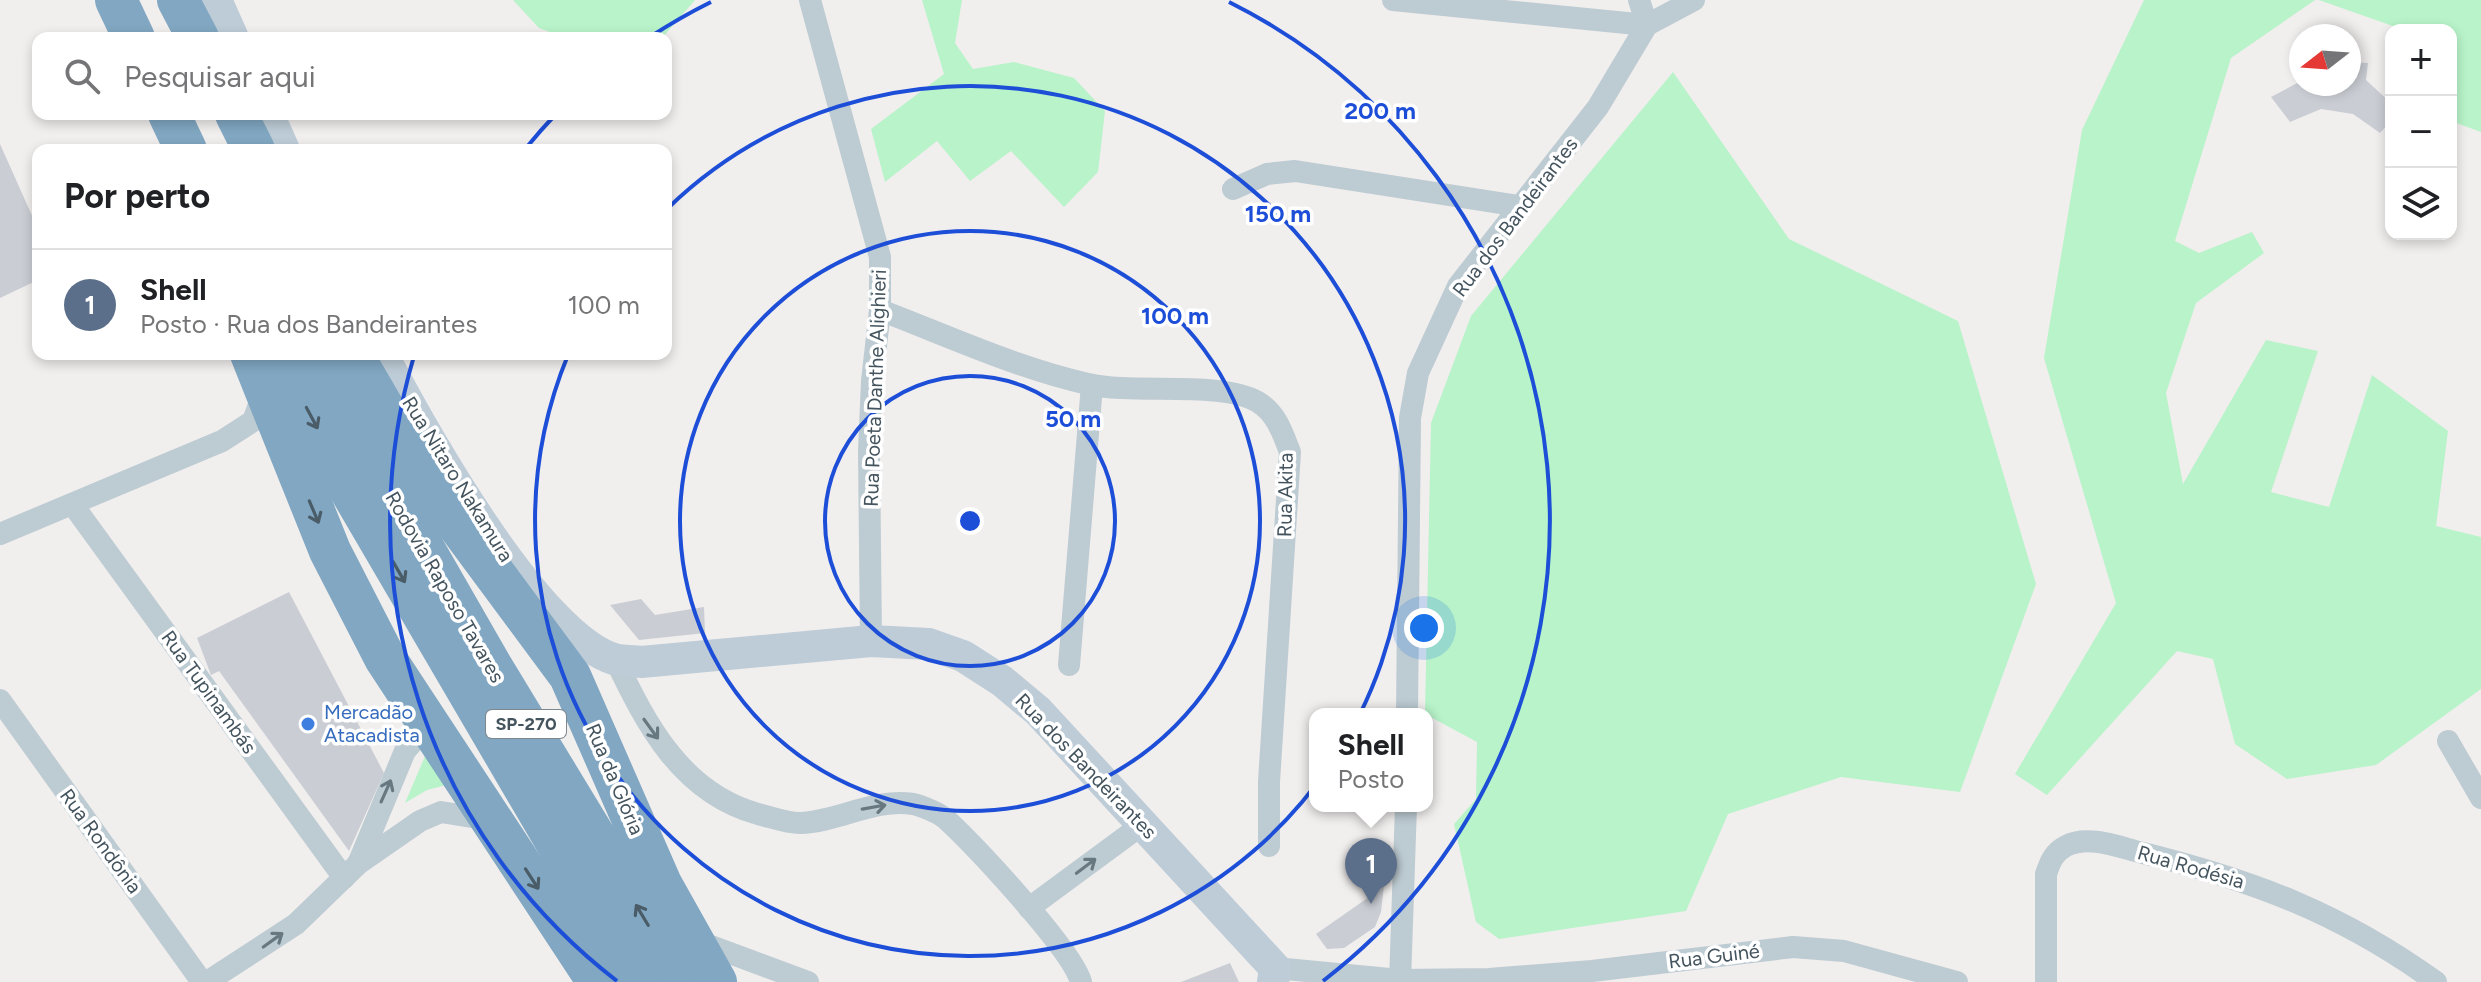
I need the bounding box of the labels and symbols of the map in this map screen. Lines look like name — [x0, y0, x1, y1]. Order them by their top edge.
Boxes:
north arrow — [2289, 24, 2361, 96]
text: 200 m — [1344, 96, 1416, 125]
street label: Rua dos Bandeirantes — [1447, 133, 1583, 301]
text: 150 m — [1245, 199, 1311, 228]
street label: Rua Poeta Danthe Alighieri — [859, 269, 891, 507]
text: 100 m — [1141, 301, 1209, 330]
street label: Rua Nitaro Nakamura — [397, 392, 519, 566]
text: 50 m — [1045, 404, 1101, 433]
one-way arrow — [304, 406, 320, 430]
street label: Rua Akita — [1272, 453, 1298, 537]
street label: Rodovia Raposo Tavares — [380, 487, 510, 687]
one-way arrow — [307, 499, 322, 524]
centre of rings — [956, 507, 984, 535]
one-way arrow — [392, 560, 407, 584]
your location — [1404, 608, 1444, 648]
street label: Rua Tupinambás — [156, 626, 262, 758]
street label: Rua dos Bandeirantes — [1010, 688, 1162, 844]
place label: Mercadão Atacadista — [324, 700, 420, 747]
road number: SP-270 — [486, 710, 566, 738]
marker: Mercadão Atacadista — [299, 715, 317, 733]
one-way arrow — [643, 717, 659, 739]
street label: Rua da Glória — [581, 720, 649, 838]
one-way arrow — [379, 779, 394, 803]
street label: Rua Rondônia — [55, 784, 147, 898]
one-way arrow — [861, 798, 887, 813]
pin: 1 — [1345, 838, 1397, 904]
street label: Rua Rodésia — [2135, 840, 2247, 894]
one-way arrow — [1075, 857, 1096, 874]
one-way arrow — [524, 867, 541, 889]
one-way arrow — [634, 904, 650, 927]
one-way arrow — [262, 932, 283, 949]
street label: Rua Guiné — [1667, 938, 1761, 974]

